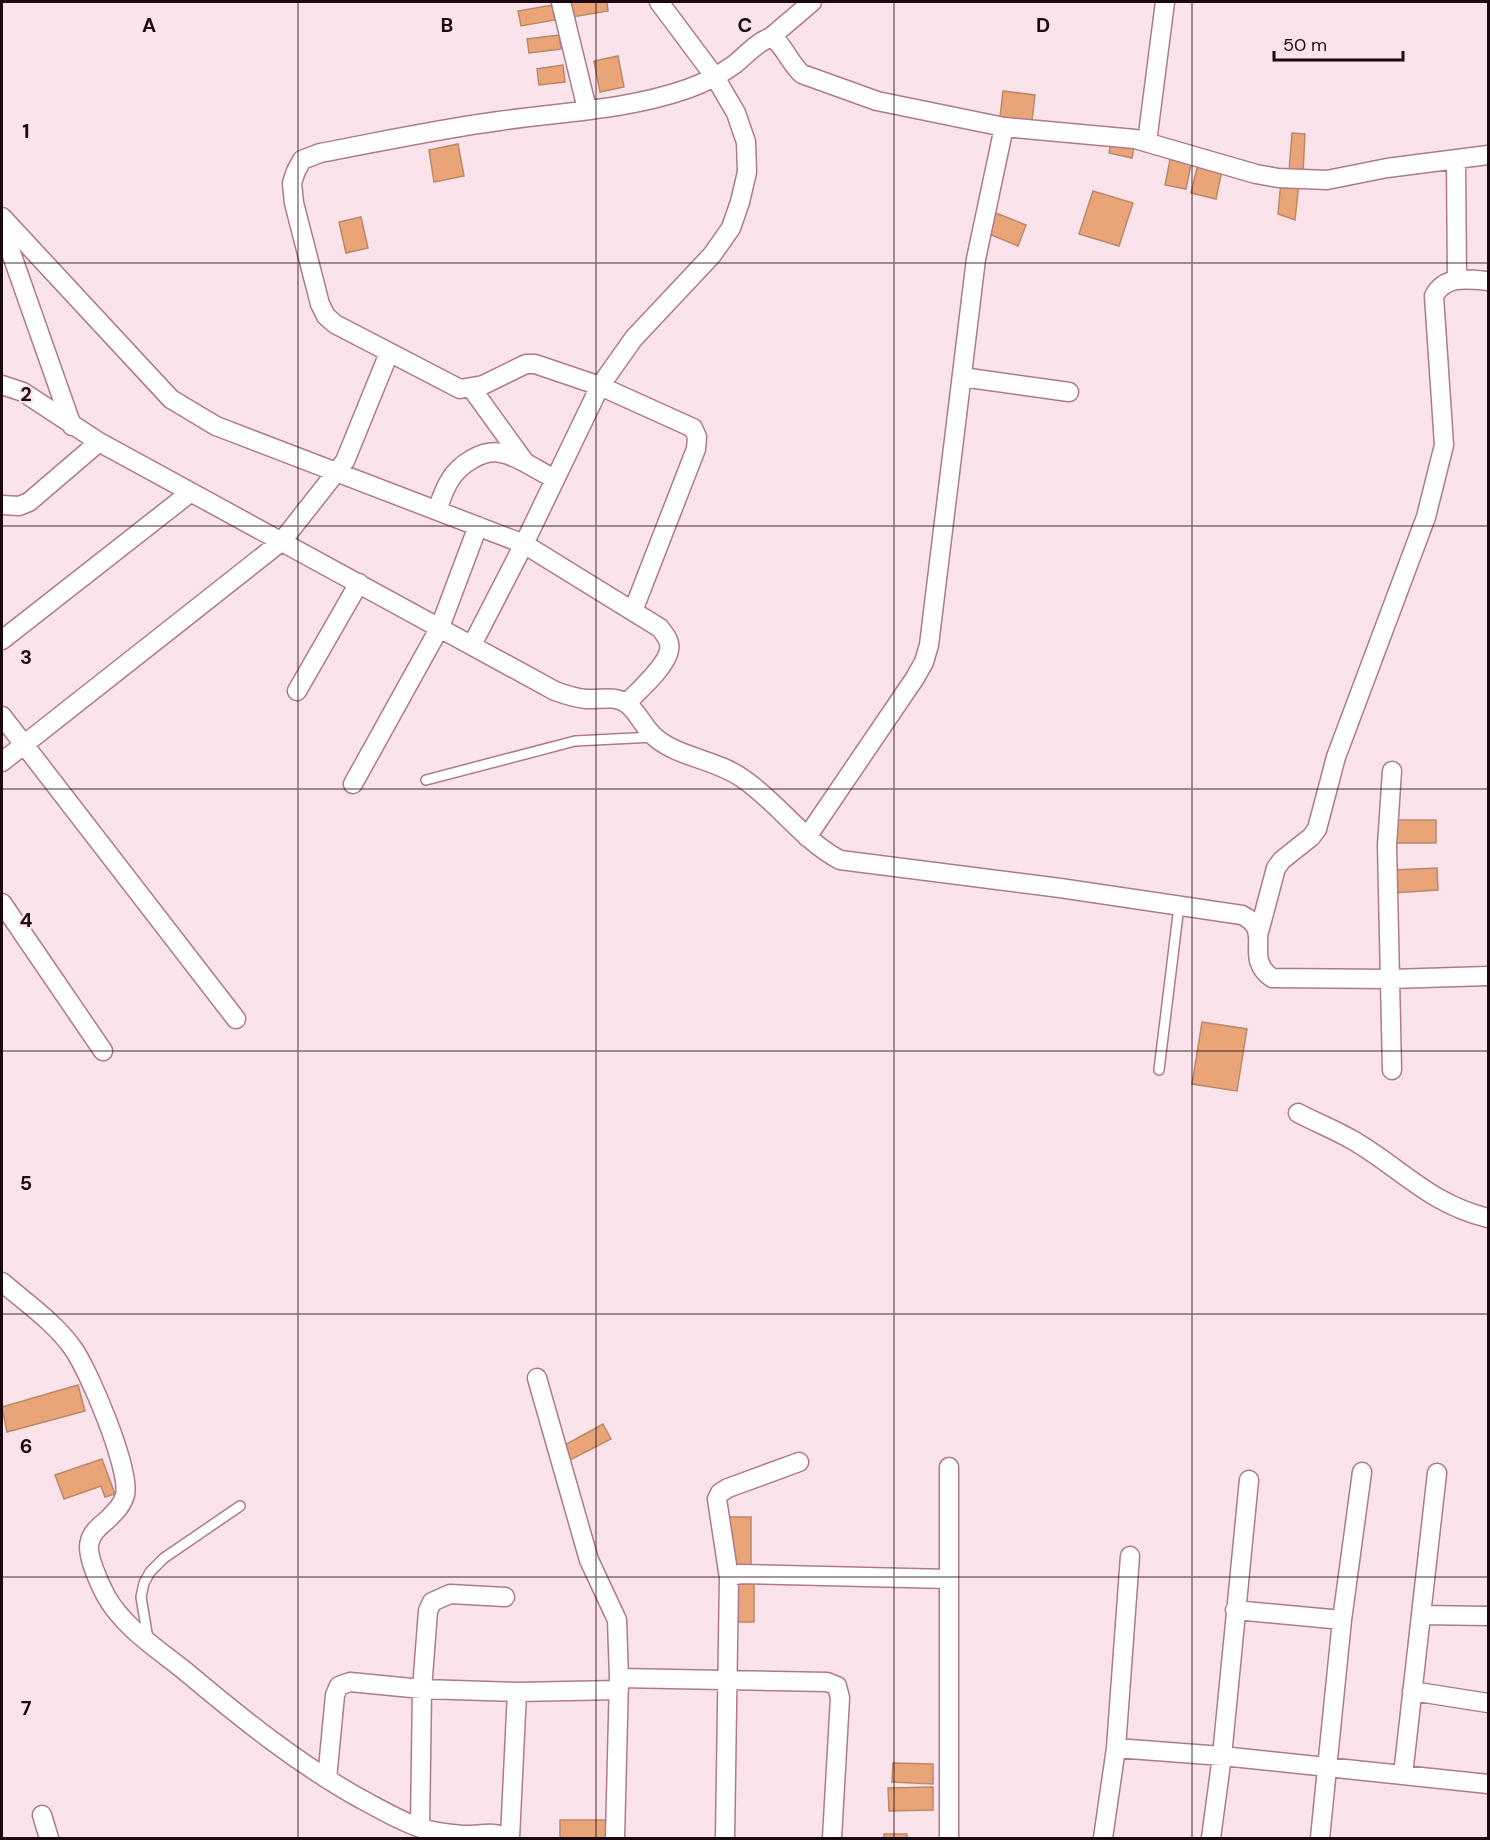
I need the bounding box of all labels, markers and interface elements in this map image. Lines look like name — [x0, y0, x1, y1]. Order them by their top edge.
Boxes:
text: A — [142, 12, 156, 38]
text: B — [441, 12, 453, 38]
text: C — [738, 12, 752, 38]
text: D — [1036, 12, 1050, 38]
scale bar — [1274, 24, 1403, 62]
text: 50 m — [1283, 33, 1327, 57]
text: 1 — [22, 118, 30, 144]
text: 2 — [20, 381, 32, 407]
text: 3 — [20, 644, 32, 670]
text: 4 — [20, 907, 33, 933]
text: 5 — [20, 1170, 32, 1196]
text: 6 — [20, 1433, 32, 1459]
text: 7 — [21, 1695, 32, 1721]

